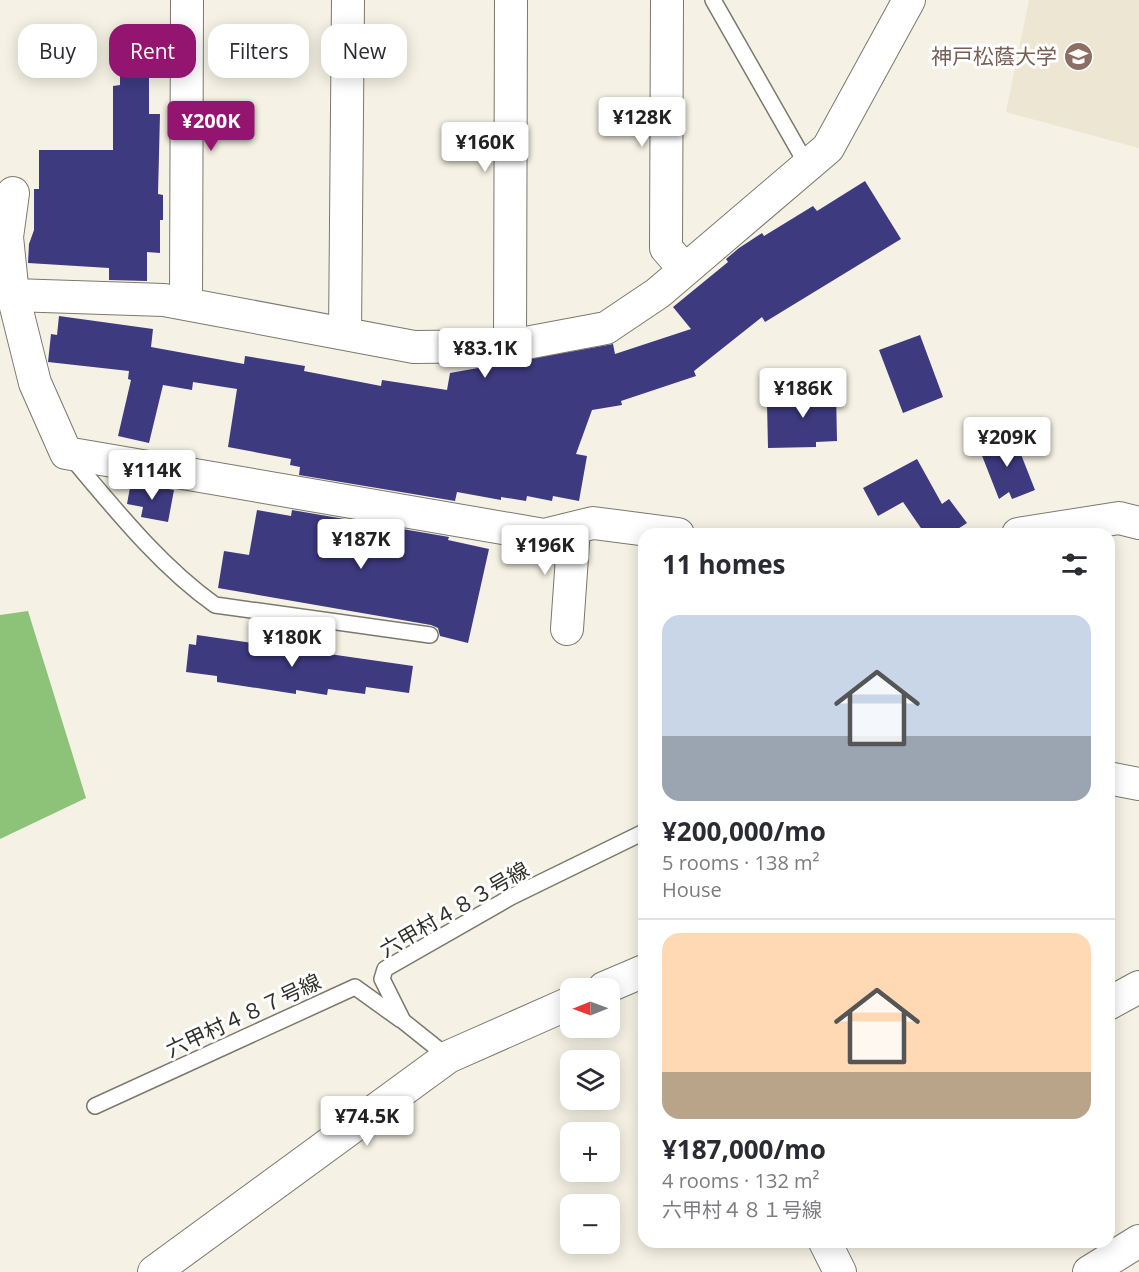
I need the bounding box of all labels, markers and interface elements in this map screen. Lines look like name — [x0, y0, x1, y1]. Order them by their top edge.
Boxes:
chip: Buy — [18, 24, 97, 78]
chip: Rent — [109, 24, 196, 78]
chip: Filters — [208, 24, 309, 78]
chip: New — [321, 24, 407, 78]
school or university icon: 神戸松蔭大学 — [1062, 40, 1094, 72]
place label: 神戸松蔭大学 — [931, 42, 1057, 70]
pin: ¥128K — [600, 97, 684, 148]
pin: ¥200K — [169, 101, 253, 152]
text: ¥128K — [612, 103, 672, 130]
text: ¥200K — [181, 107, 241, 134]
pin: ¥160K — [443, 122, 527, 173]
text: ¥160K — [455, 128, 515, 155]
pin: ¥83.1K — [436, 328, 534, 379]
text: ¥83.1K — [453, 334, 517, 361]
pin: ¥186K — [761, 368, 845, 419]
text: ¥186K — [773, 374, 833, 401]
pin: ¥209K — [965, 417, 1049, 468]
text: ¥209K — [977, 423, 1037, 450]
pin: ¥114K — [110, 450, 194, 501]
text: ¥114K — [122, 456, 182, 483]
pin: ¥187K — [319, 519, 403, 570]
text: ¥187K — [331, 525, 391, 552]
pin: ¥196K — [503, 525, 587, 576]
text: ¥196K — [515, 531, 575, 558]
text: 11 homes — [662, 546, 786, 582]
icon: filters — [1058, 548, 1091, 581]
pin: ¥180K — [250, 617, 334, 668]
text: ¥180K — [262, 623, 322, 650]
icon: home — [823, 654, 931, 762]
text: ¥200,000/mo — [662, 813, 826, 849]
text: 5 rooms · 138 m² — [662, 849, 820, 876]
street label: 六甲村４８３号線 — [374, 855, 534, 963]
text: House — [662, 876, 722, 903]
street label: 六甲村４８７号線 — [161, 967, 325, 1063]
icon: home — [823, 972, 931, 1080]
north arrow — [560, 978, 620, 1038]
map controls — [560, 978, 620, 1254]
button: layers — [560, 1050, 620, 1110]
pin: ¥74.5K — [318, 1096, 416, 1147]
text: ¥74.5K — [335, 1102, 399, 1129]
button: + — [560, 1122, 620, 1182]
text: ¥187,000/mo — [662, 1131, 826, 1167]
text: 4 rooms · 132 m² — [662, 1167, 820, 1194]
button: − — [560, 1194, 620, 1254]
text: 六甲村４８１号線 — [662, 1196, 822, 1223]

